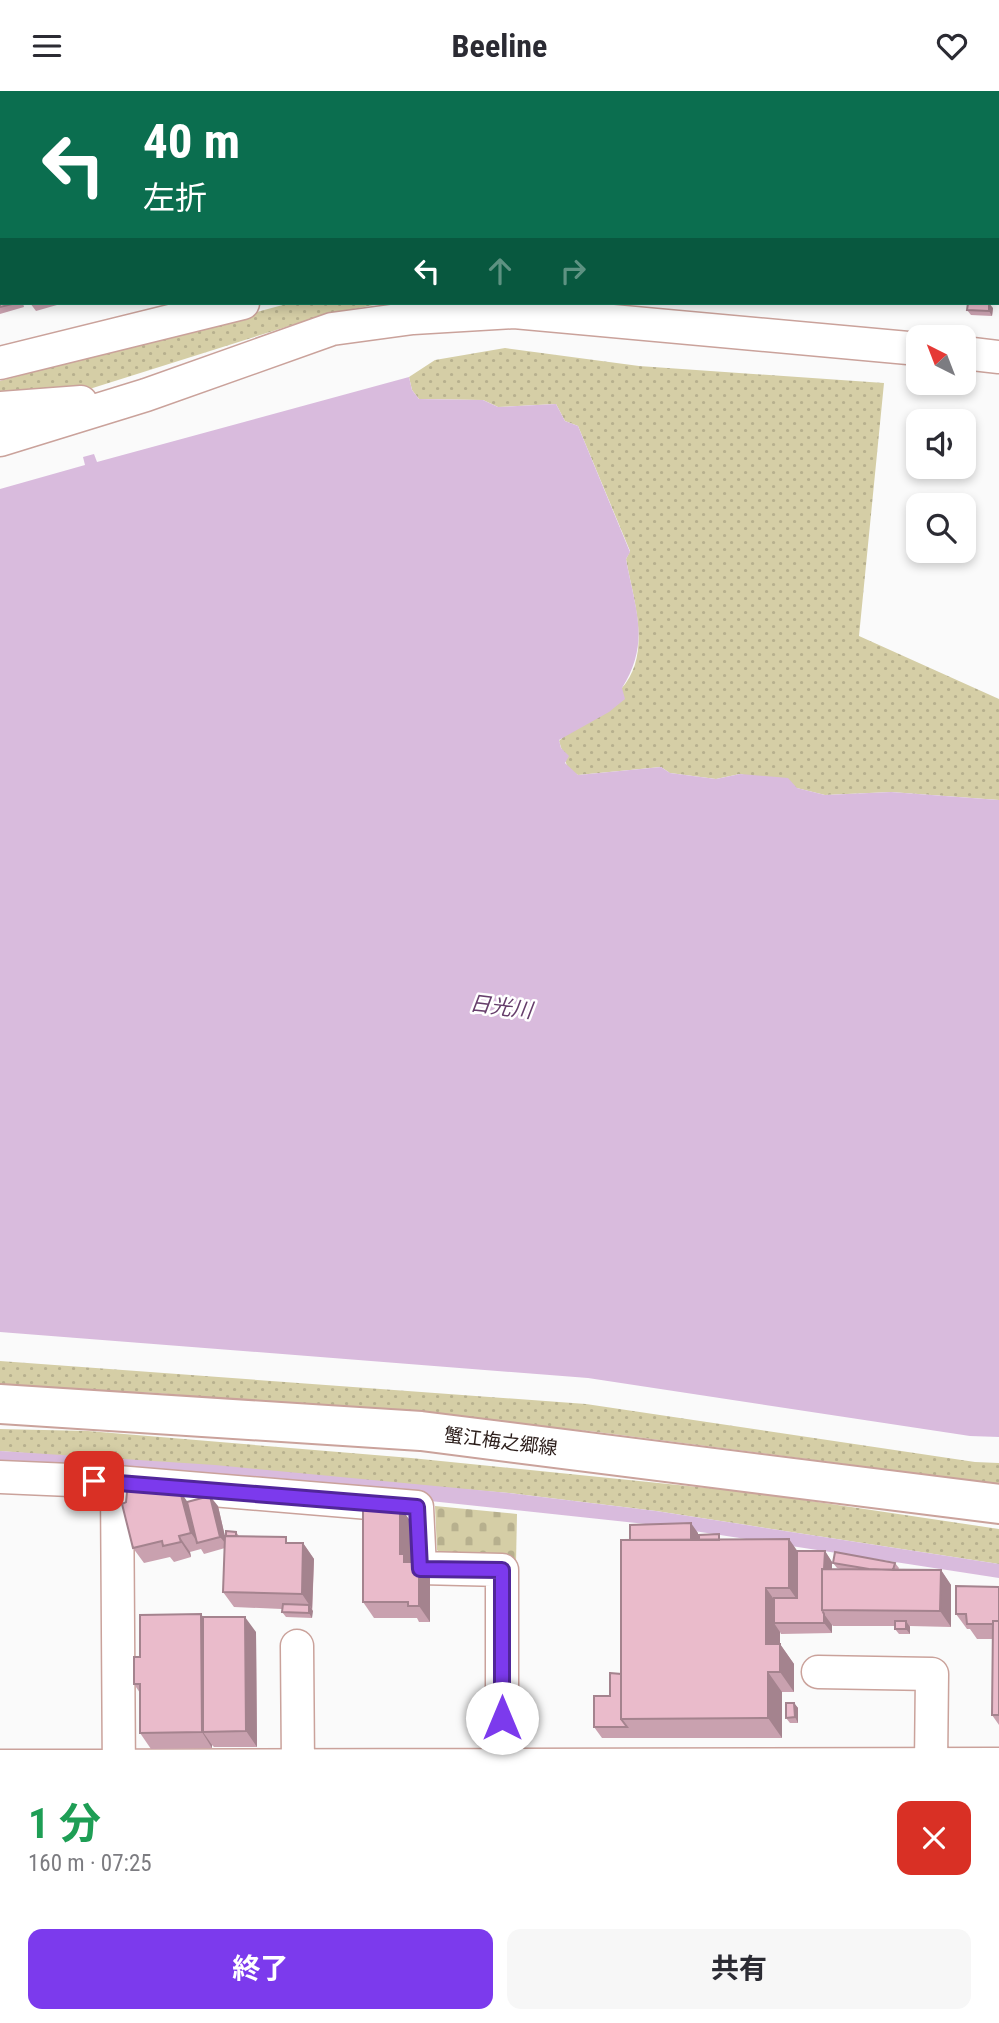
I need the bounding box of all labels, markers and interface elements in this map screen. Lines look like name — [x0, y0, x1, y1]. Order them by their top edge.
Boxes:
icon: menu — [28, 27, 66, 65]
text: Beeline — [452, 27, 547, 65]
icon: heart — [933, 27, 971, 65]
text: 40 m — [143, 113, 240, 170]
icon: left — [28, 119, 119, 210]
text: 左折 — [143, 179, 207, 217]
icon: left — [408, 252, 446, 290]
icon: ahead — [481, 252, 519, 290]
icon: right — [554, 252, 592, 290]
north arrow — [906, 325, 976, 395]
map controls — [906, 325, 976, 563]
button: sound — [906, 409, 976, 479]
button: search — [906, 493, 976, 563]
water label: 日光川 — [468, 991, 536, 1023]
street label: 蟹江梅之郷線 — [443, 1423, 559, 1460]
pin — [64, 1451, 124, 1511]
icon: arrive — [75, 1462, 113, 1500]
position arrow — [465, 1681, 539, 1755]
text: 1 分 — [28, 1799, 101, 1848]
button: close — [897, 1801, 971, 1875]
text: 160 m · 07:25 — [28, 1850, 152, 1877]
button: 終了 — [28, 1929, 493, 2009]
button: 共有 — [507, 1929, 971, 2009]

